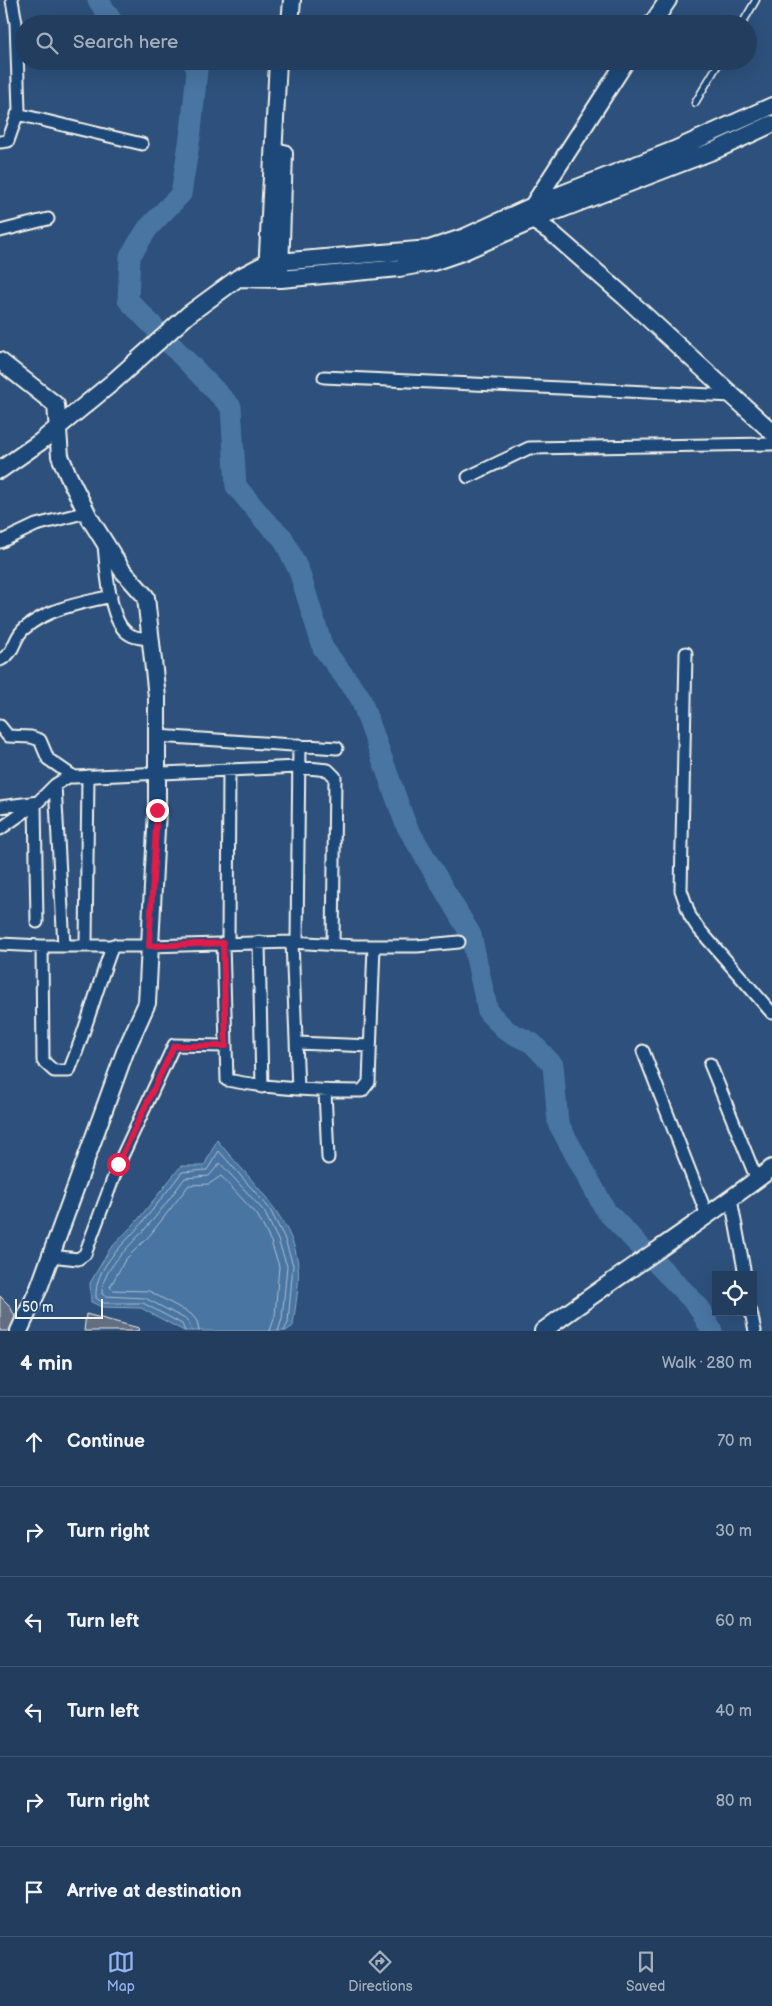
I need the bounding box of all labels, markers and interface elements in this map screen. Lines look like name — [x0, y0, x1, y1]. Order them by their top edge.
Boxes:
search box — [15, 15, 757, 70]
icon: search — [33, 29, 61, 57]
text: Search here — [73, 31, 178, 54]
route end — [146, 799, 169, 822]
route start — [107, 1153, 130, 1176]
map controls — [712, 1271, 757, 1316]
button: locate — [712, 1271, 757, 1316]
scale bar — [15, 1296, 102, 1319]
text: 50 m — [22, 1299, 54, 1316]
text: 4 min — [20, 1351, 73, 1376]
text: Walk · 280 m — [662, 1354, 752, 1373]
icon: ahead — [20, 1428, 48, 1456]
text: Continue — [67, 1430, 145, 1453]
text: 70 m — [717, 1432, 752, 1451]
icon: right — [20, 1518, 48, 1546]
text: Turn right — [67, 1520, 150, 1543]
text: 30 m — [715, 1522, 752, 1541]
icon: left — [20, 1608, 48, 1636]
text: Turn left — [67, 1610, 139, 1633]
text: 60 m — [715, 1612, 752, 1631]
icon: left — [20, 1698, 48, 1726]
text: Turn left — [67, 1700, 139, 1723]
text: 40 m — [715, 1702, 752, 1721]
icon: right — [20, 1788, 48, 1816]
text: Turn right — [67, 1790, 150, 1813]
text: 80 m — [716, 1792, 752, 1811]
icon: arrive — [20, 1878, 48, 1906]
text: Arrive at destination — [67, 1880, 242, 1903]
tab: Map — [107, 1948, 135, 1995]
tab: Directions — [348, 1948, 413, 1995]
tab: Saved — [626, 1948, 665, 1995]

